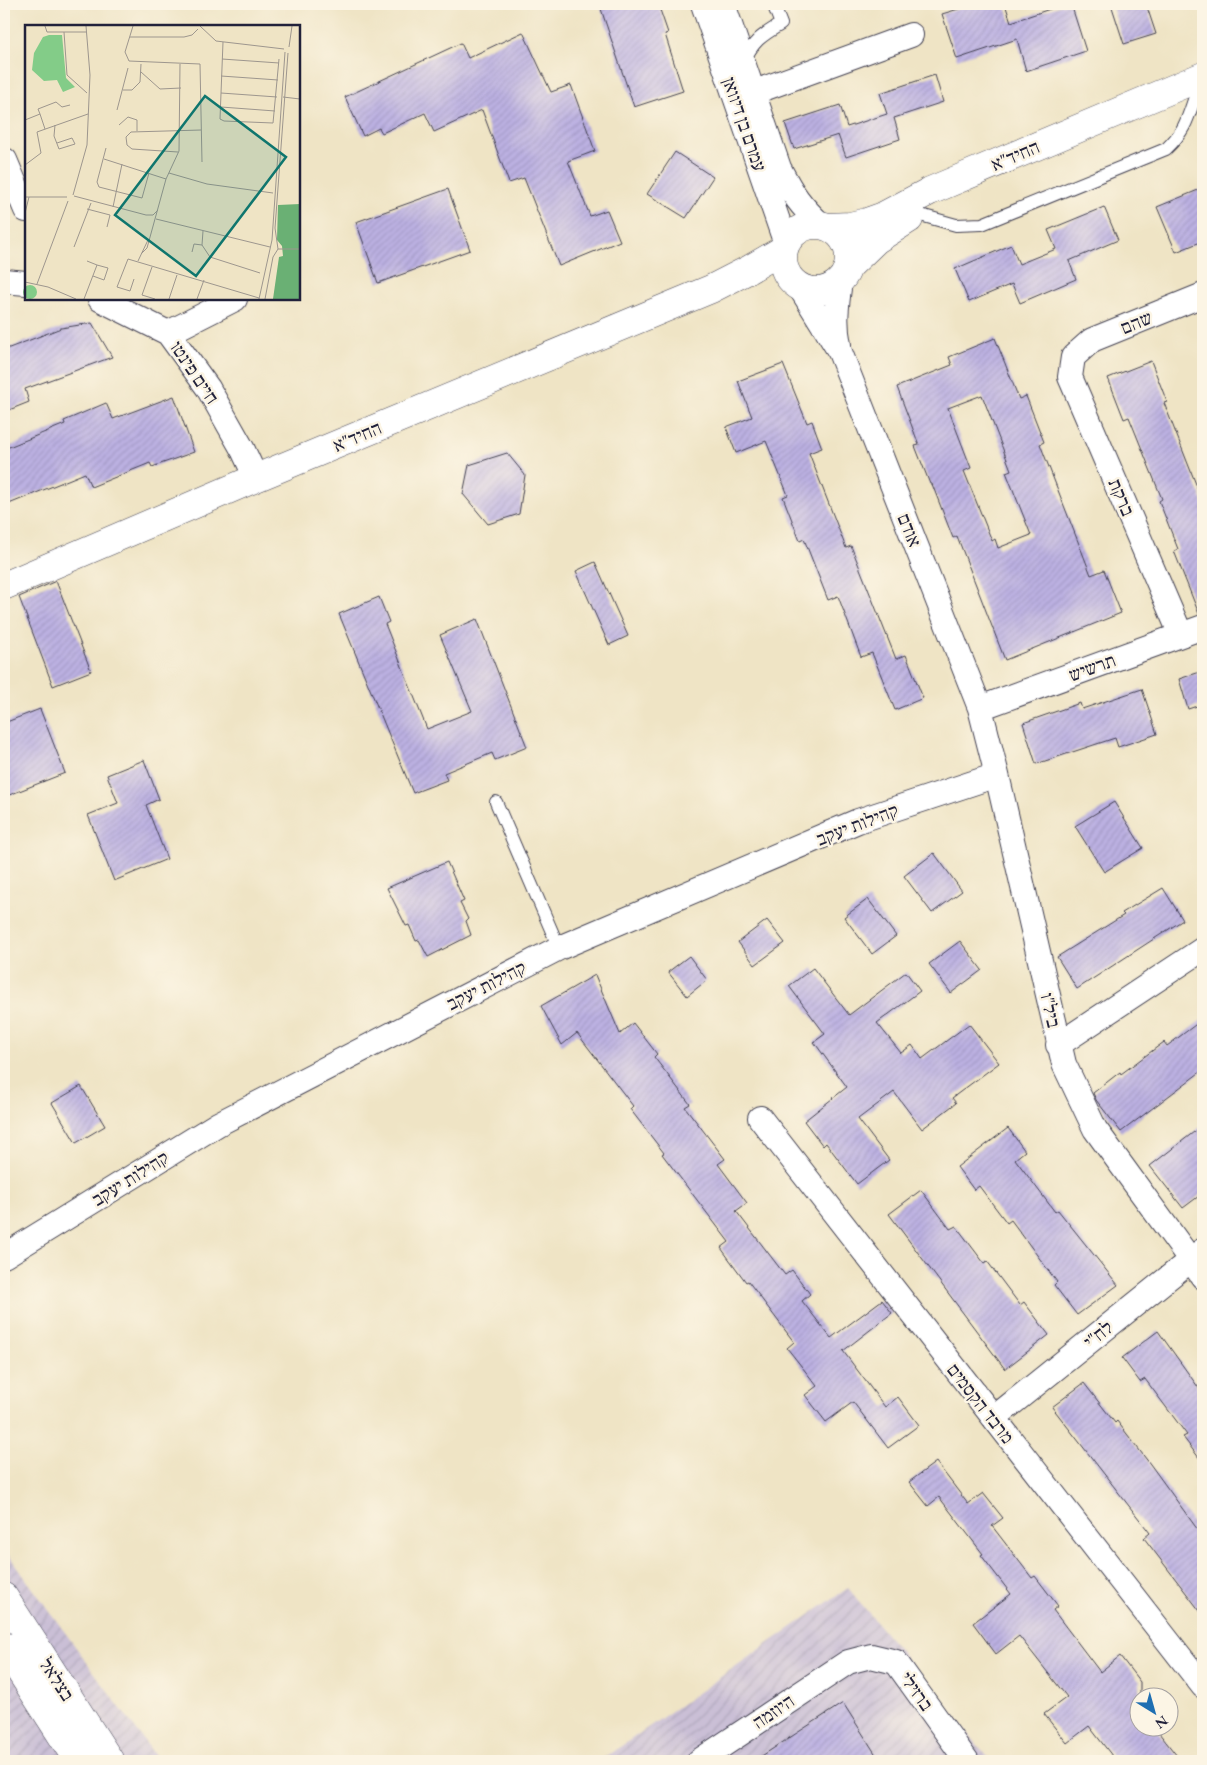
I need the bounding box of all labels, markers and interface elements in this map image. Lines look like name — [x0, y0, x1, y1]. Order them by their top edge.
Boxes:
inset map — [25, 25, 300, 300]
street label: עמרם בן דיוואן — [717, 74, 772, 175]
street label: החיד"א — [987, 134, 1043, 177]
street label: שהם — [1117, 305, 1156, 340]
street label: חיים פינטו — [164, 336, 225, 409]
street label: החיד"א — [329, 415, 385, 458]
street label: ברקת — [1103, 475, 1141, 520]
street label: אודם — [892, 510, 928, 551]
street label: תרשיש — [1065, 647, 1119, 687]
street label: קהילות יעקב — [812, 797, 902, 852]
street label: קהילות יעקב — [442, 955, 530, 1016]
street label: ביל"ו — [1034, 990, 1067, 1030]
street label: קהילות יעקב — [87, 1145, 174, 1212]
street label: לח"י — [1078, 1315, 1118, 1354]
street label: מרבד הקסמים — [941, 1358, 1020, 1449]
street label: בצלאל — [33, 1653, 80, 1706]
street label: ברזילי — [894, 1667, 939, 1716]
street label: היוזמה — [747, 1688, 799, 1734]
north arrow — [1130, 1688, 1180, 1738]
text: N — [1151, 1712, 1172, 1733]

